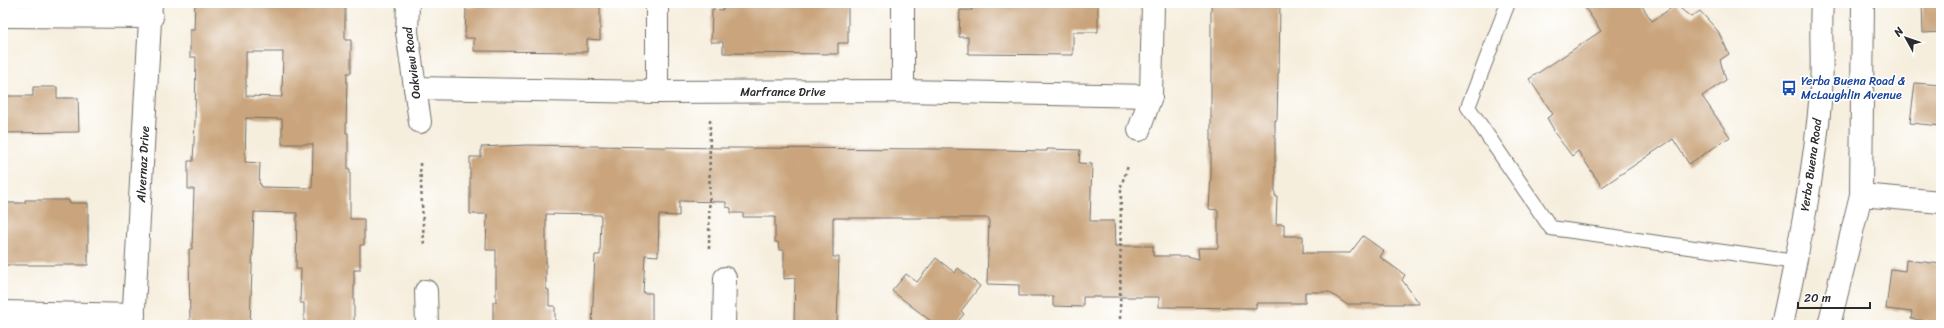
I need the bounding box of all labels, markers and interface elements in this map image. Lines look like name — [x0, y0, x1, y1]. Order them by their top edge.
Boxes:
north arrow — [1886, 18, 1926, 58]
text: N — [1888, 23, 1909, 42]
street label: Oakview Road — [396, 24, 427, 100]
place label: Yerba Buena Road & McLaughlin Avenue — [1801, 70, 1905, 106]
bus stop icon: Yerba Buena Road & McLaughlin Avenue — [1780, 79, 1798, 97]
street label: Marfrance Drive — [740, 81, 826, 103]
street label: Yerba Buena Road — [1794, 116, 1829, 213]
street label: Alvernaz Drive — [130, 125, 156, 204]
scale bar — [1798, 284, 1870, 310]
text: 20 m — [1804, 287, 1831, 309]

